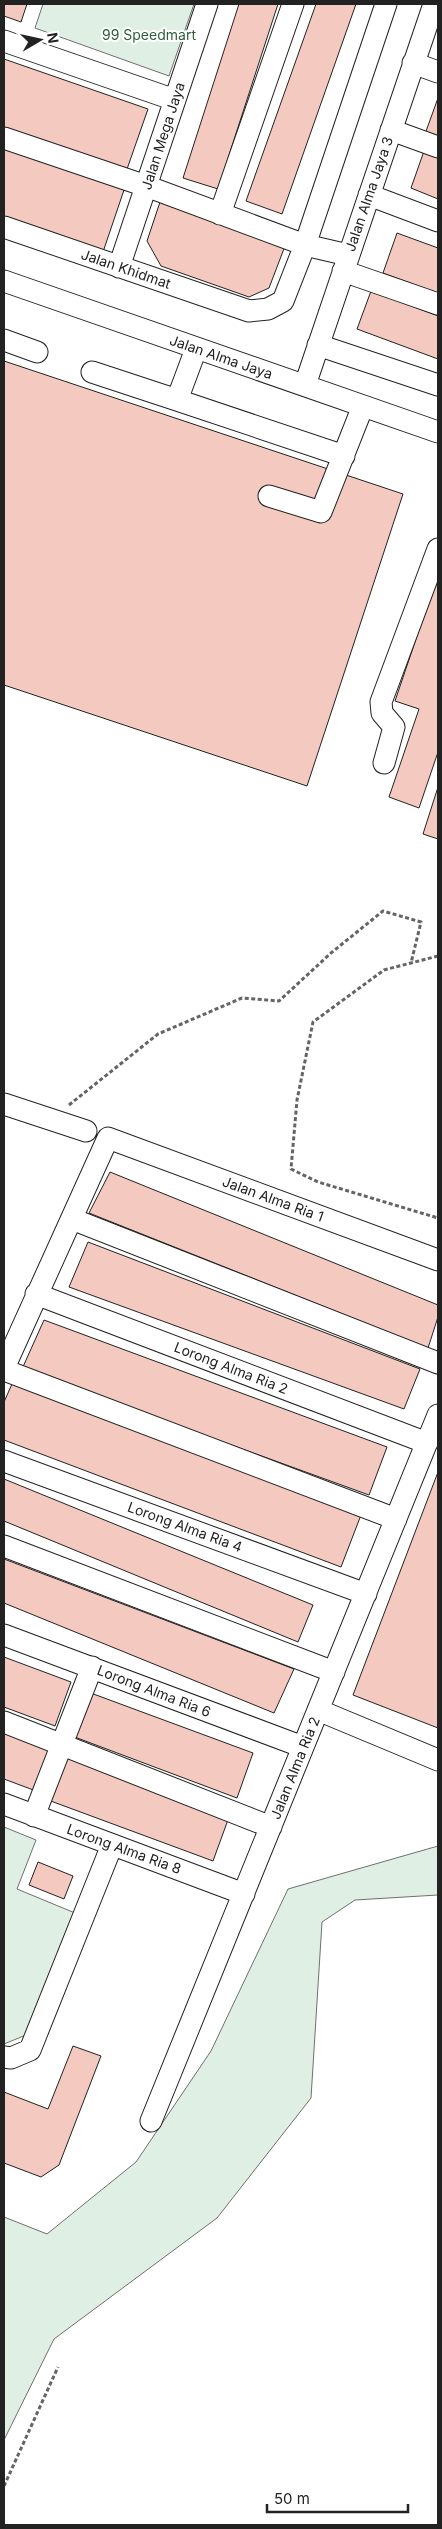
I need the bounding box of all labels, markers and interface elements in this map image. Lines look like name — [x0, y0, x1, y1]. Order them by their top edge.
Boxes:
north arrow — [15, 15, 65, 65]
park label: 99 Speedmart — [102, 26, 196, 43]
text: N — [44, 31, 63, 44]
street label: Jalan Mega Jaya — [137, 80, 188, 192]
street label: Jalan Alma Jaya 3 — [341, 134, 396, 253]
street label: Jalan Khidmat — [79, 245, 174, 292]
street label: Jalan Alma Jaya — [167, 331, 275, 382]
street label: Jalan Alma Ria 1 — [220, 1172, 326, 1225]
street label: Lorong Alma Ria 2 — [172, 1338, 290, 1397]
street label: Lorong Alma Ria 4 — [125, 1498, 245, 1555]
street label: Lorong Alma Ria 6 — [95, 1661, 213, 1720]
street label: Jalan Alma Ria 2 — [266, 1714, 323, 1822]
street label: Lorong Alma Ria 8 — [65, 1820, 184, 1877]
scale bar — [267, 2482, 408, 2514]
text: 50 m — [274, 2489, 310, 2508]

